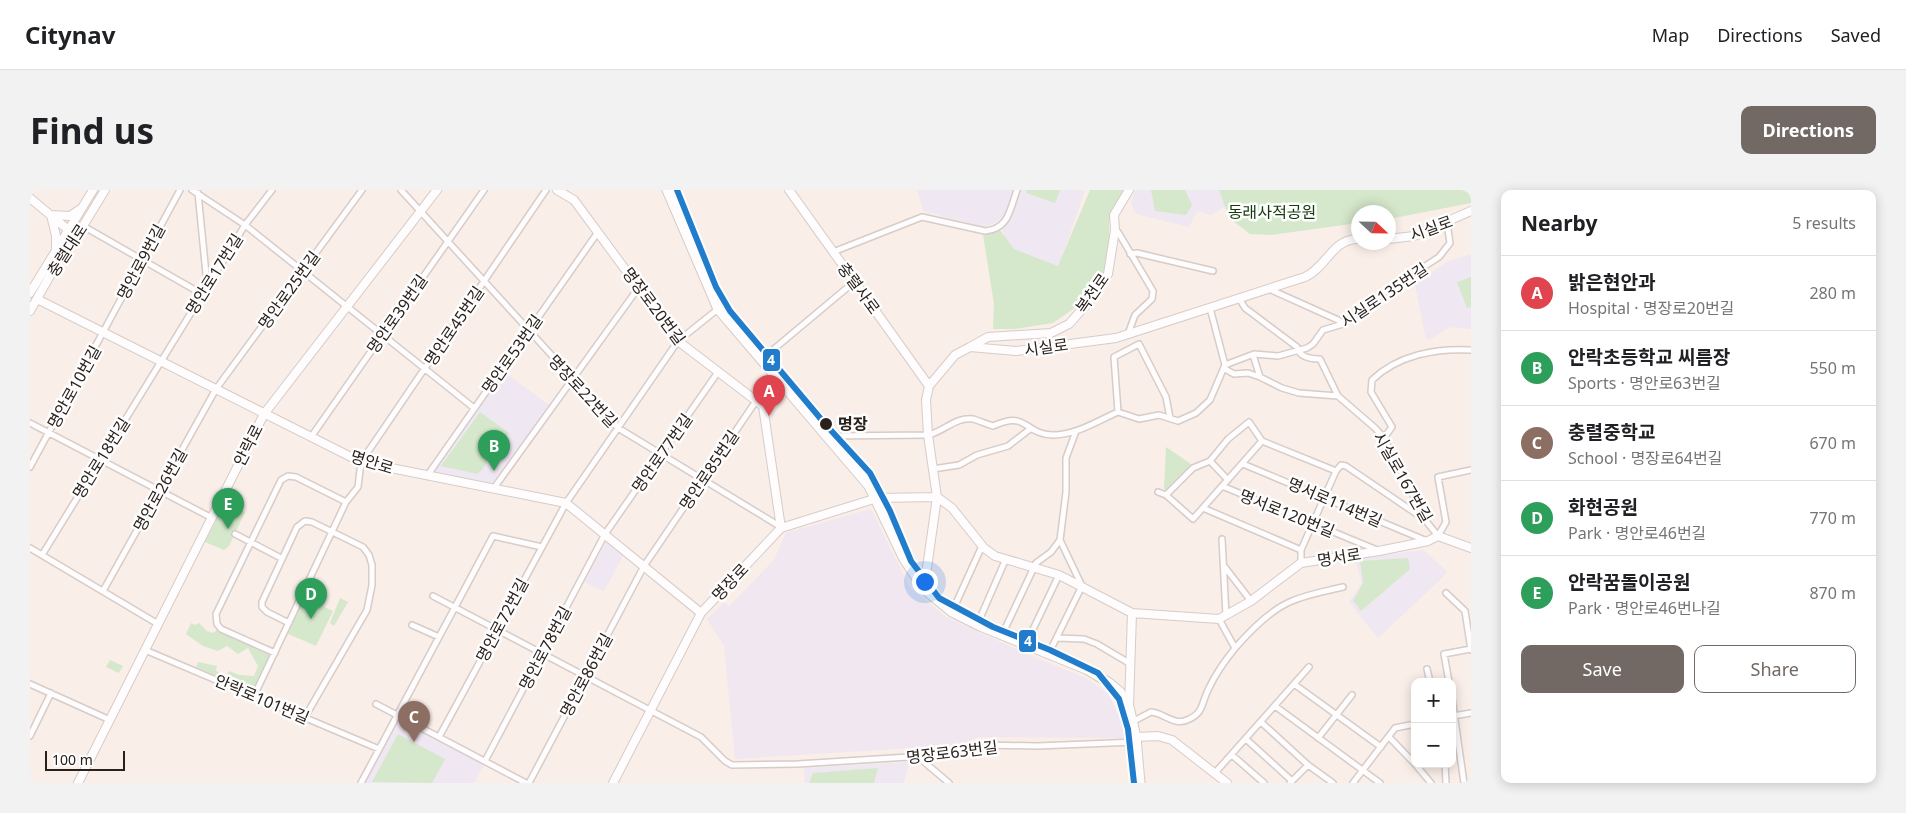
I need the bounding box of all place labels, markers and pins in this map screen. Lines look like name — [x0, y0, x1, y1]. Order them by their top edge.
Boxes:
pin: A — [753, 375, 785, 416]
place label: 명장 — [838, 413, 868, 435]
marker: 명장 — [818, 416, 834, 432]
pin: B — [478, 430, 510, 471]
pin: E — [212, 488, 244, 529]
pin: D — [295, 578, 327, 619]
pin: C — [398, 701, 430, 742]

